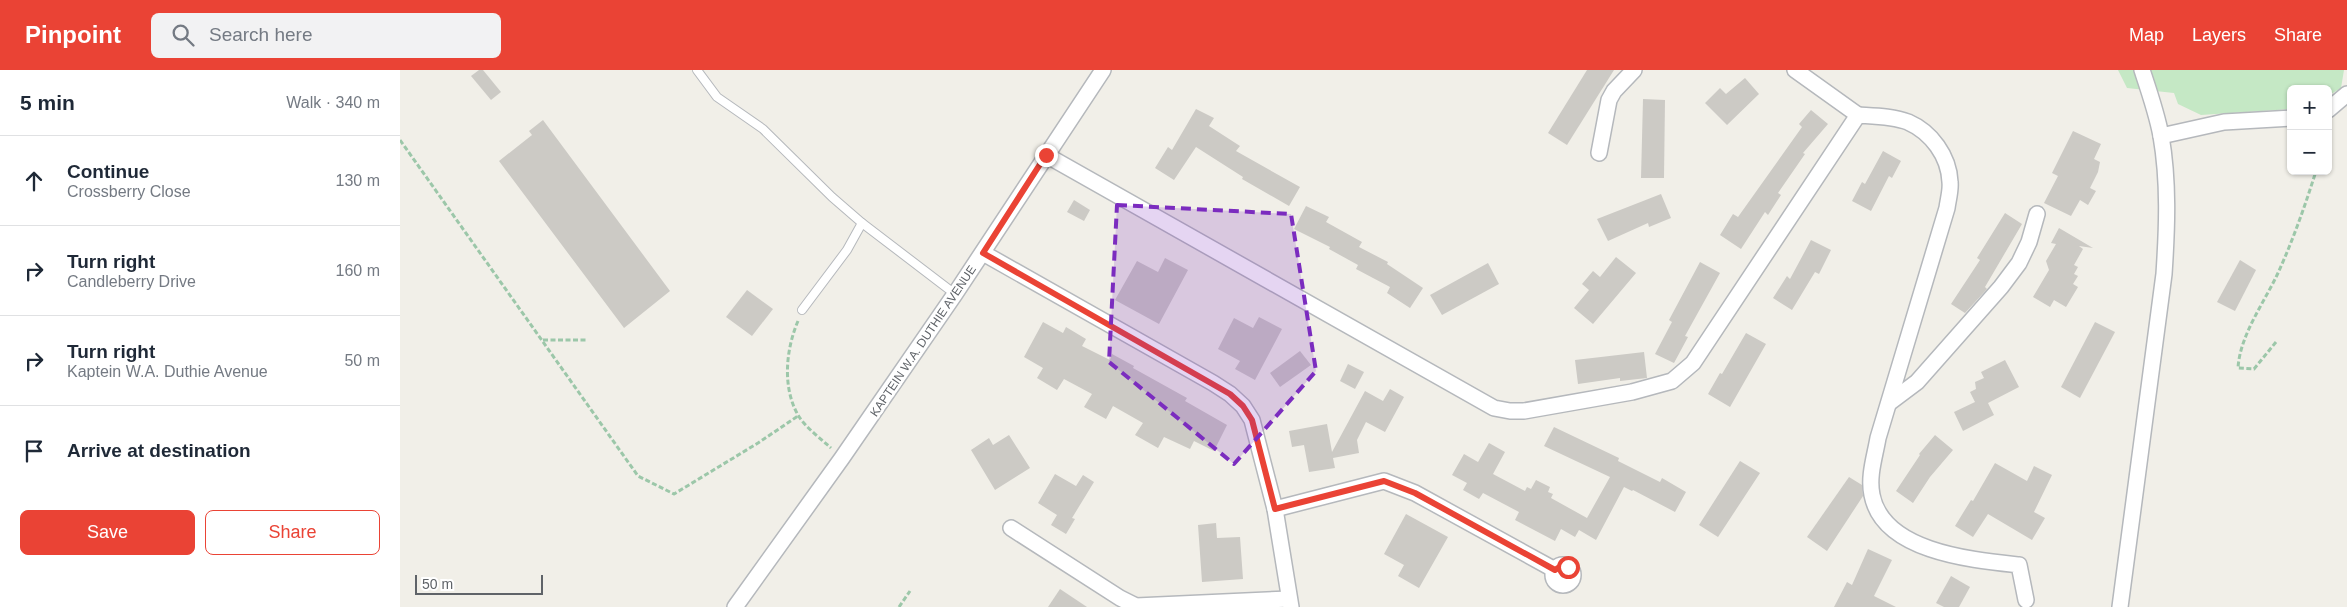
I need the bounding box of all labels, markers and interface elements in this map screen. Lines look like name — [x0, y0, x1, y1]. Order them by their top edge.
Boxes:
search box — [151, 13, 501, 58]
text: Pinpoint — [25, 21, 121, 48]
icon: search — [169, 21, 197, 49]
text: Search here — [209, 24, 313, 45]
text: Map — [2129, 25, 2164, 45]
text: Layers — [2192, 25, 2246, 45]
text: Share — [2274, 25, 2322, 45]
map controls — [2287, 85, 2332, 175]
button: + — [2287, 85, 2332, 130]
text: 5 min — [20, 91, 75, 114]
text: Walk · 340 m — [286, 94, 380, 111]
button: − — [2287, 130, 2332, 175]
route end — [1035, 144, 1058, 167]
text: Continue — [67, 161, 149, 182]
icon: ahead — [20, 167, 48, 195]
text: 130 m — [336, 172, 380, 189]
text: Crossberry Close — [67, 183, 191, 200]
text: Turn right — [67, 251, 155, 272]
icon: right — [20, 257, 48, 285]
text: 160 m — [336, 262, 380, 279]
street label: KAPTEIN W.A. DUTHIE AVENUE — [867, 263, 979, 419]
text: Candleberry Drive — [67, 273, 196, 290]
text: Turn right — [67, 341, 155, 362]
icon: right — [20, 347, 48, 375]
text: 50 m — [344, 352, 380, 369]
text: Kaptein W.A. Duthie Avenue — [67, 363, 268, 380]
icon: arrive — [20, 437, 48, 465]
text: Arrive at destination — [67, 440, 251, 461]
button: Save — [20, 510, 195, 555]
button: Share — [205, 510, 380, 555]
route start — [1557, 556, 1580, 579]
scale bar — [415, 572, 542, 595]
text: 50 m — [422, 576, 453, 592]

